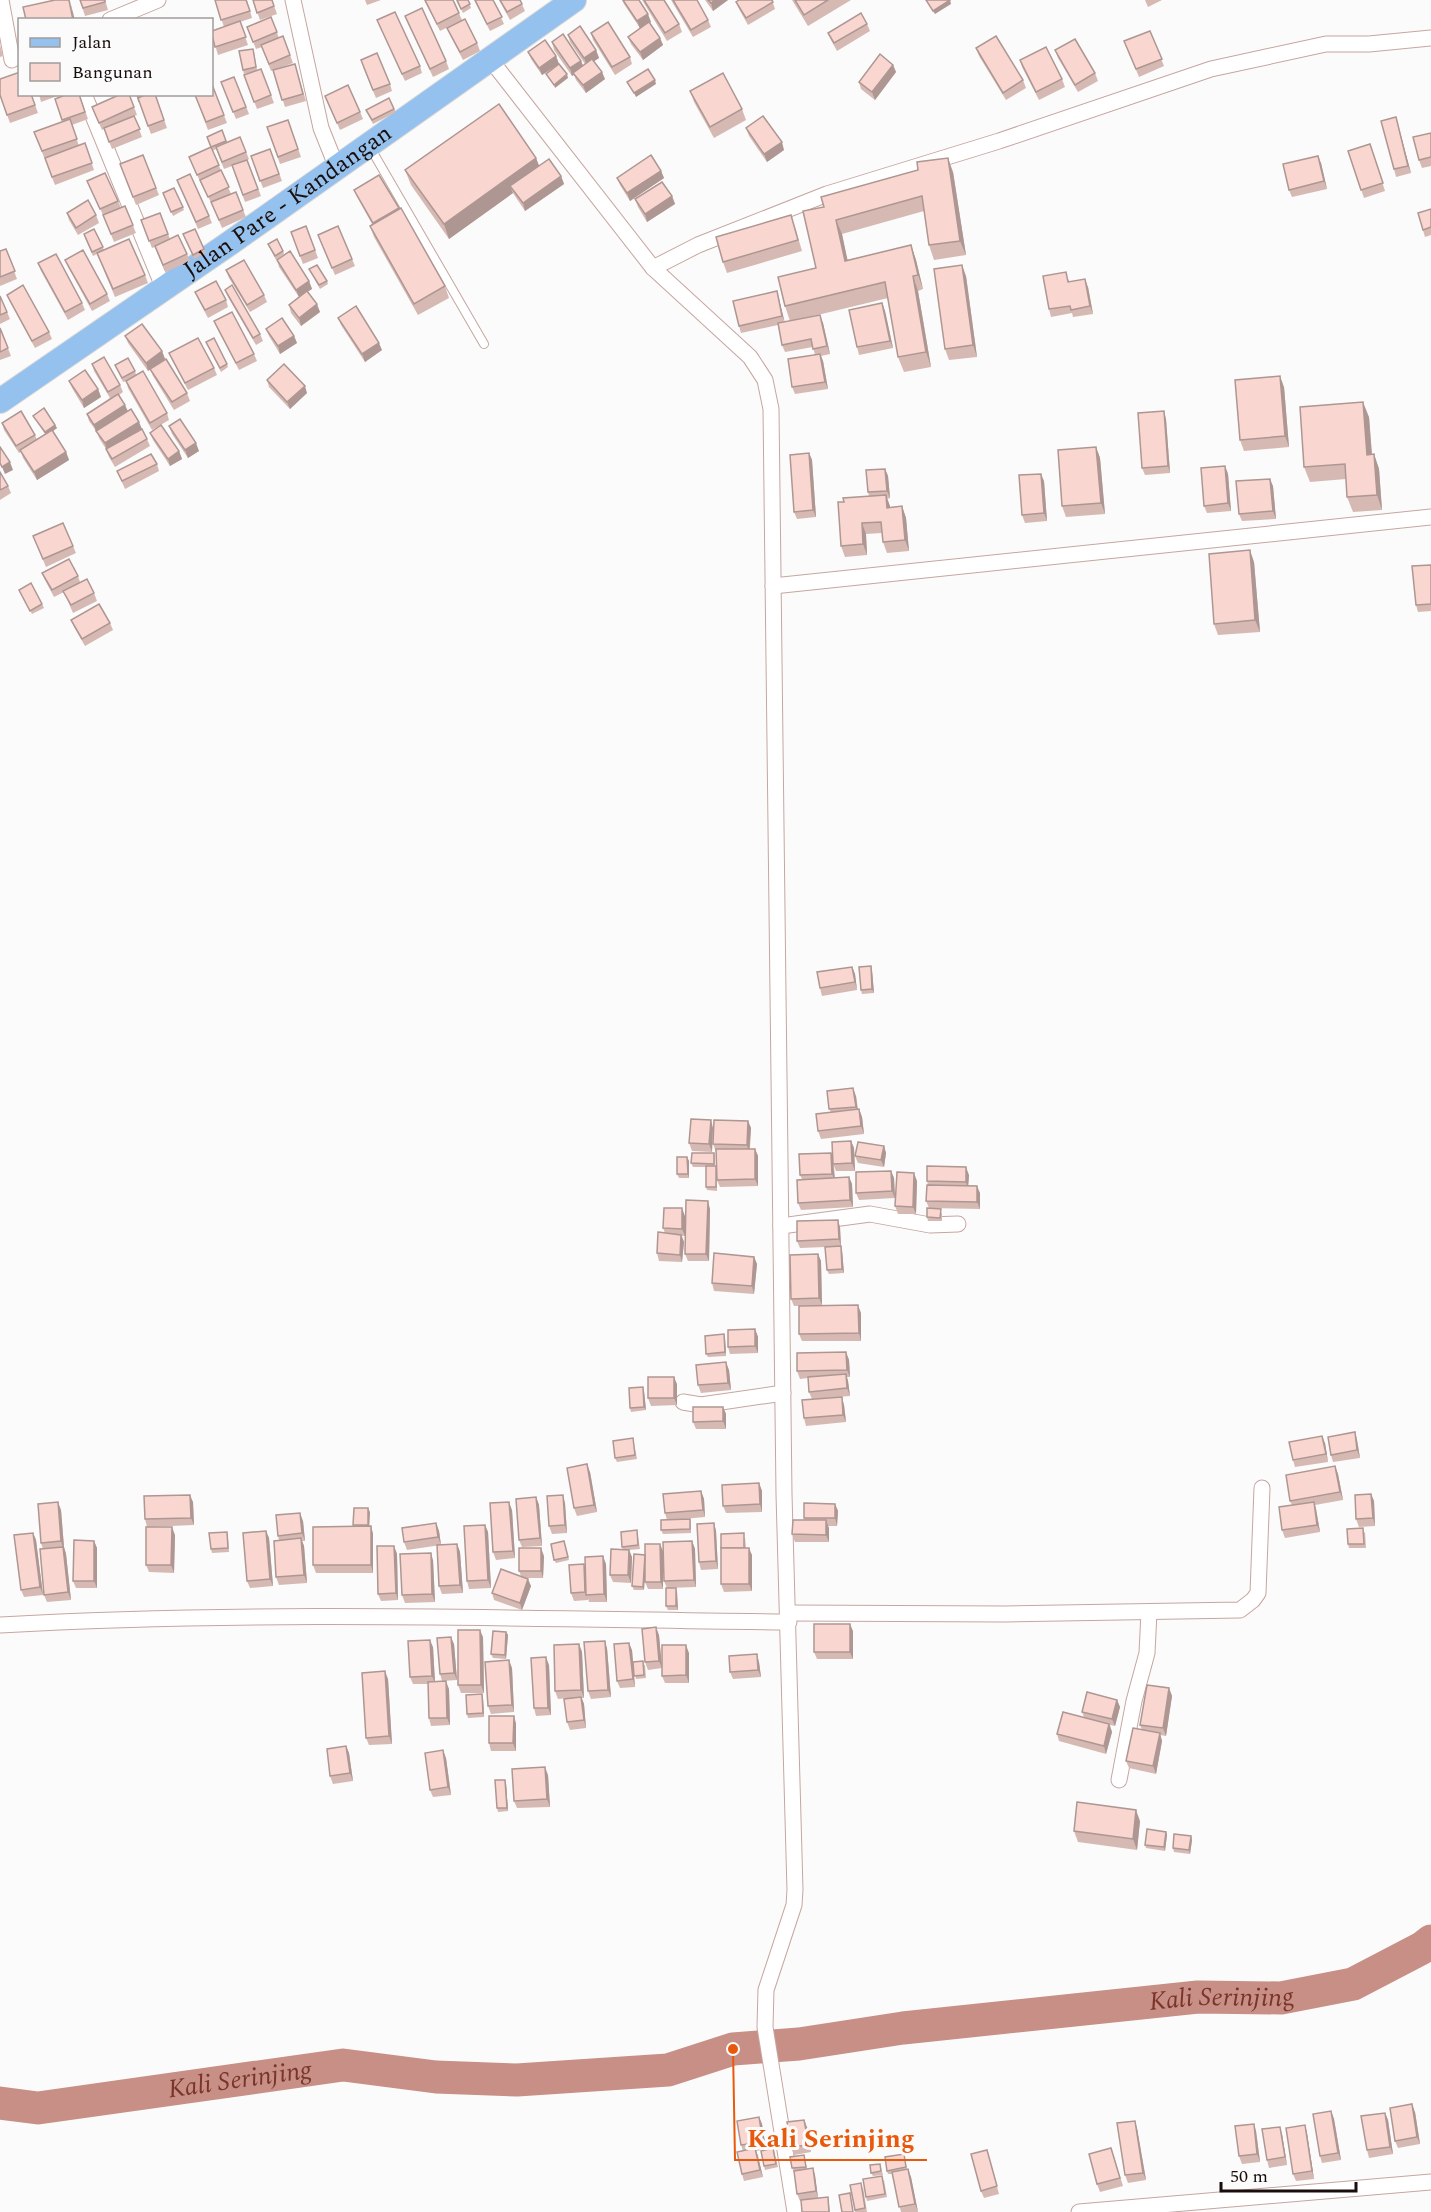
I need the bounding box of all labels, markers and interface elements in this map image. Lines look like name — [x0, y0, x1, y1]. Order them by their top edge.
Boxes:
legend — [18, 18, 213, 96]
text: Jalan — [72, 29, 112, 56]
text: Bangunan — [72, 59, 153, 86]
street label: Jalan Pare - Kandangan — [176, 116, 400, 288]
water label: Kali Serinjing — [1147, 1976, 1298, 2022]
water label: Kali Serinjing — [165, 2049, 315, 2109]
callout: Kali Serinjing — [735, 2116, 927, 2160]
text: Kali Serinjing — [747, 2119, 915, 2159]
scale bar — [1221, 2155, 1356, 2193]
text: 50 m — [1230, 2163, 1268, 2190]

